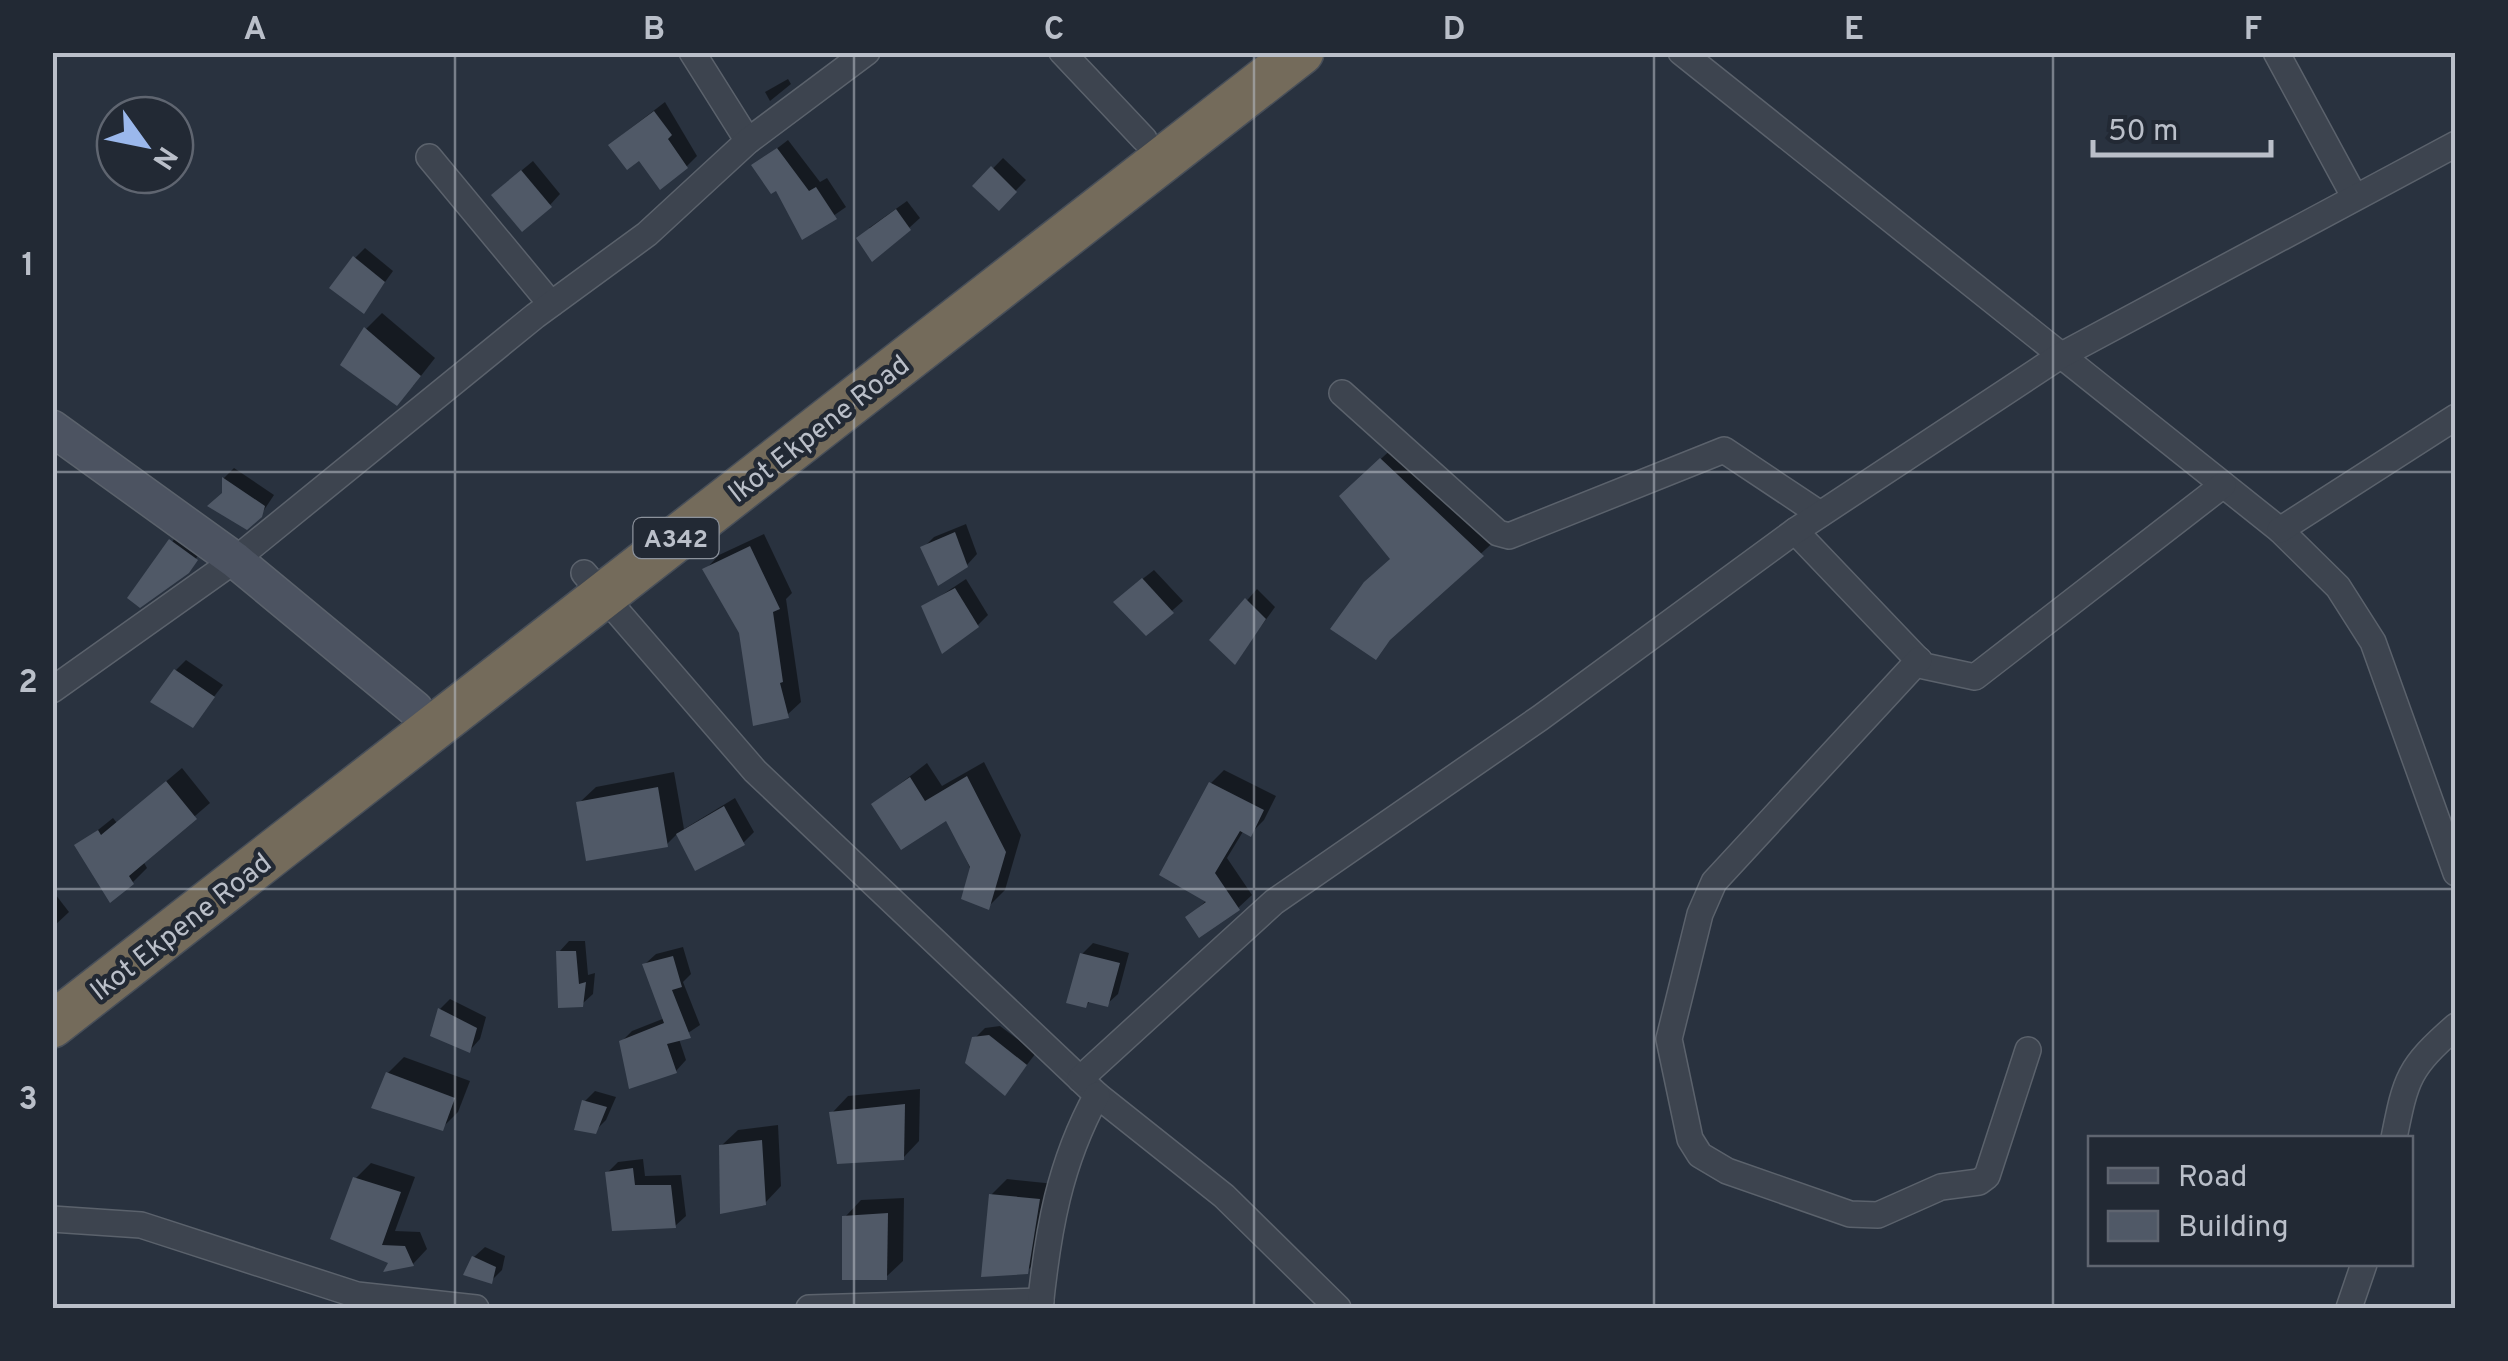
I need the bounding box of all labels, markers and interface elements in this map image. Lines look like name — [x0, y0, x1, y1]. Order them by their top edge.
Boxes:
text: A — [244, 11, 266, 51]
text: B — [643, 11, 665, 51]
text: C — [1044, 11, 1064, 51]
text: D — [1443, 11, 1465, 51]
text: E — [1844, 11, 1864, 51]
text: F — [2244, 11, 2262, 51]
north arrow — [95, 95, 195, 195]
scale bar — [2093, 95, 2270, 157]
text: 50 m — [2108, 114, 2178, 151]
text: N — [143, 139, 184, 175]
text: 1 — [22, 247, 34, 287]
street label: Ikot Ekpene Road — [722, 348, 918, 512]
road number: A342 — [634, 518, 718, 558]
text: 2 — [18, 664, 38, 704]
street label: Ikot Ekpene Road — [84, 846, 280, 1010]
text: 3 — [18, 1081, 38, 1121]
legend — [2088, 1136, 2413, 1266]
text: Road — [2178, 1160, 2247, 1197]
text: Building — [2178, 1210, 2289, 1247]

